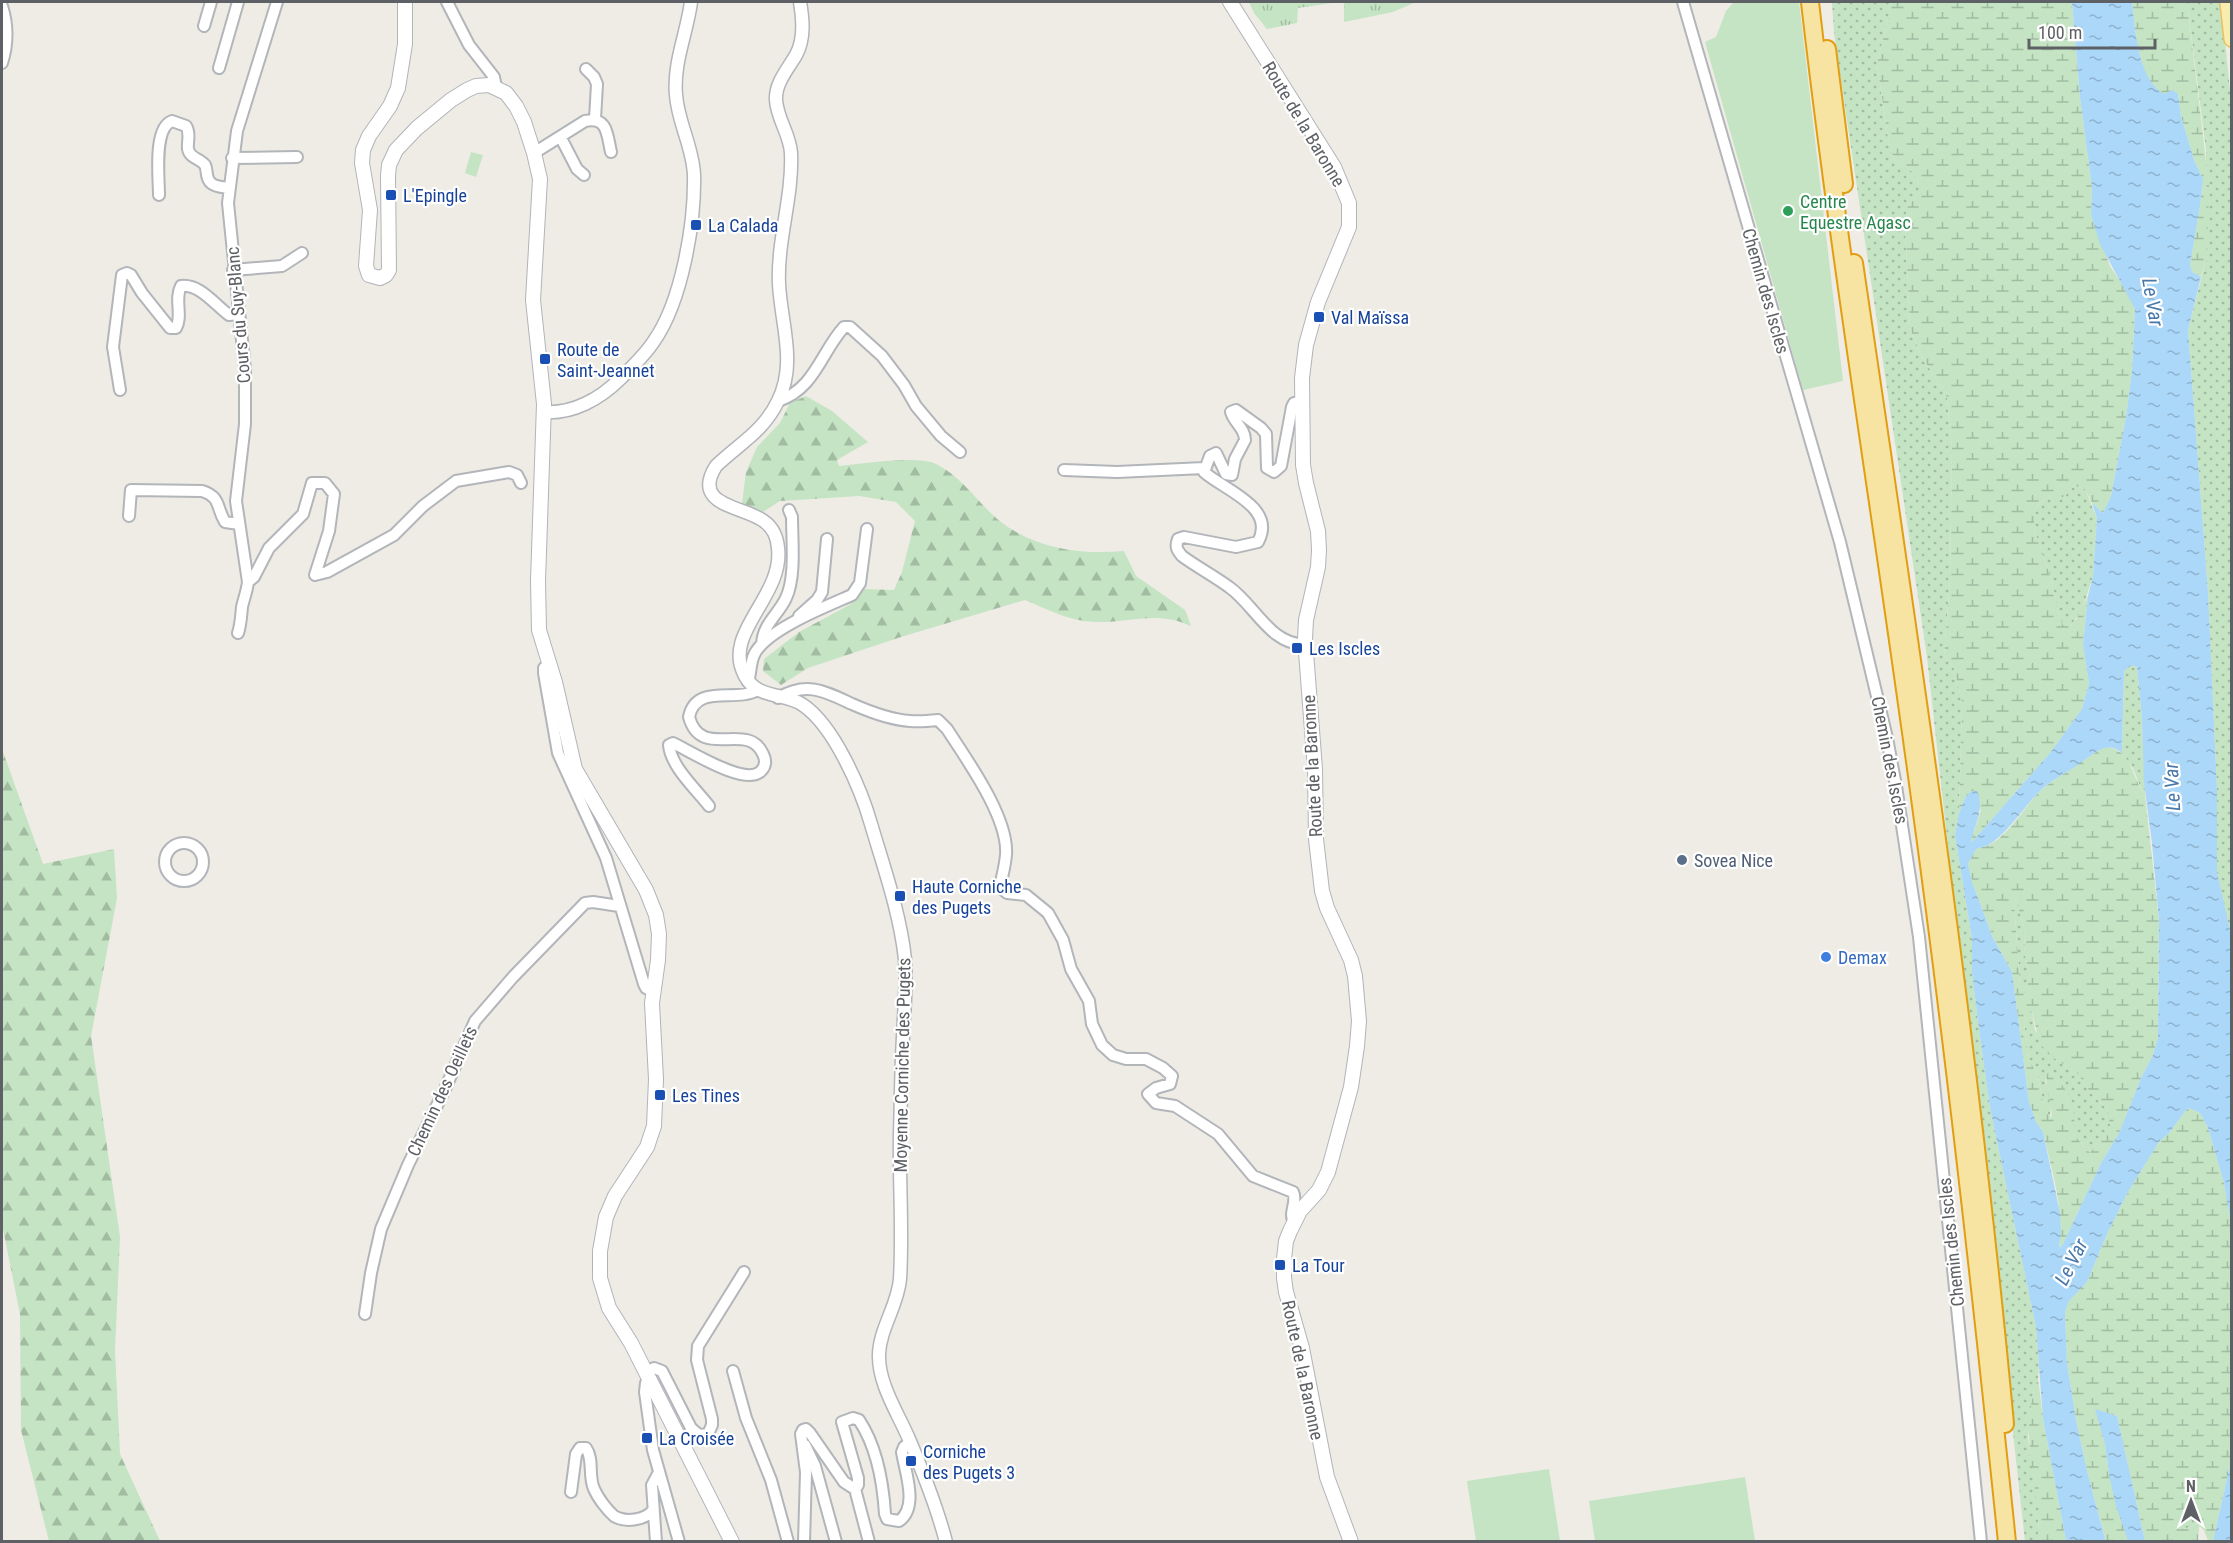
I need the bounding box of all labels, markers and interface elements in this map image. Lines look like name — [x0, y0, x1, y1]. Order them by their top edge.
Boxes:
scale bar — [2029, 12, 2155, 50]
text: 100 m — [2038, 22, 2082, 43]
street label: Route de la Baronne — [1258, 58, 1350, 190]
place label: L'Epingle — [403, 185, 467, 206]
marker: L'Epingle — [384, 188, 398, 202]
place label: Centre Equestre Agasc — [1800, 191, 1911, 233]
marker: Centre Equestre Agasc — [1781, 204, 1795, 218]
place label: La Calada — [708, 215, 778, 236]
marker: La Calada — [689, 218, 703, 232]
street label: Chemin des Iscles — [1738, 226, 1794, 356]
street label: Cours du Suy-Blanc — [222, 246, 254, 384]
water label: Le Var — [2137, 276, 2169, 329]
place label: Val Maïssa — [1331, 307, 1409, 328]
marker: Val Maïssa — [1312, 310, 1326, 324]
place label: Route de Saint-Jeannet — [557, 339, 655, 381]
marker: Route de Saint-Jeannet — [538, 352, 552, 366]
place label: Les Iscles — [1309, 638, 1380, 659]
marker: Les Iscles — [1290, 641, 1304, 655]
street label: Route de la Baronne — [1298, 694, 1326, 838]
street label: Chemin des Iscles — [1867, 694, 1913, 826]
water label: Le Var — [2159, 761, 2185, 812]
place label: Sovea Nice — [1694, 850, 1773, 871]
marker: Sovea Nice — [1675, 853, 1689, 867]
place label: Haute Corniche des Pugets — [912, 876, 1021, 918]
marker: Haute Corniche des Pugets — [893, 889, 907, 903]
place label: Demax — [1838, 947, 1887, 968]
marker: Demax — [1819, 950, 1833, 964]
street label: Moyenne Corniche des Pugets — [890, 957, 914, 1173]
street label: Chemin des Oeillets — [403, 1023, 481, 1159]
place label: Les Tines — [672, 1085, 740, 1106]
marker: Les Tines — [653, 1088, 667, 1102]
street label: Chemin des Iscles — [1934, 1177, 1968, 1307]
water label: Le Var — [2049, 1234, 2093, 1289]
place label: La Tour — [1292, 1255, 1345, 1276]
marker: La Tour — [1273, 1258, 1287, 1272]
street label: Route de la Baronne — [1278, 1298, 1328, 1442]
place label: La Croisée — [659, 1428, 734, 1449]
marker: La Croisée — [640, 1431, 654, 1445]
place label: Corniche des Pugets 3 — [923, 1441, 1015, 1483]
marker: Corniche des Pugets 3 — [904, 1454, 918, 1468]
north arrow — [2161, 1471, 2221, 1531]
text: N — [2186, 1477, 2196, 1496]

